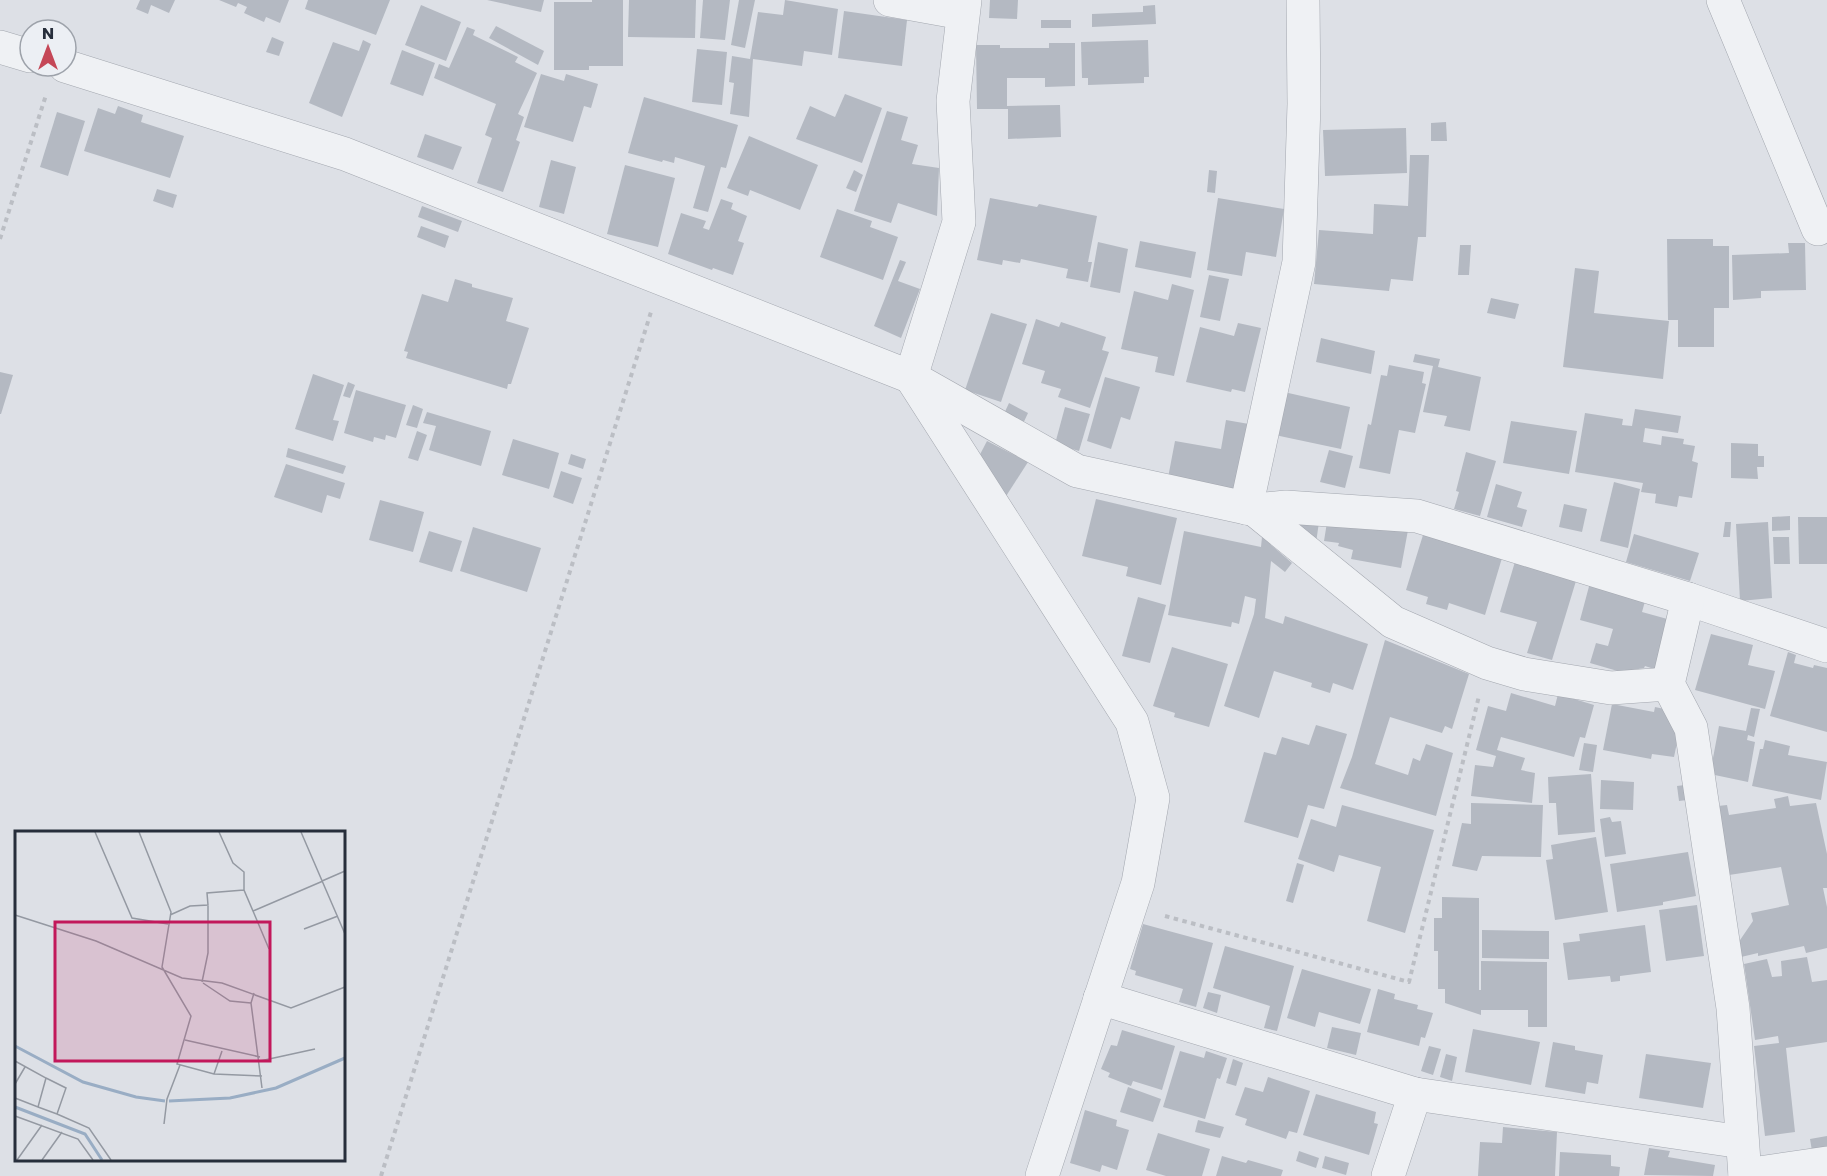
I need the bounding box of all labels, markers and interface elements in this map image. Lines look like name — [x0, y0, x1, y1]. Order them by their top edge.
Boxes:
north arrow — [18, 18, 78, 78]
text: N — [42, 22, 54, 45]
inset map — [15, 831, 345, 1161]

